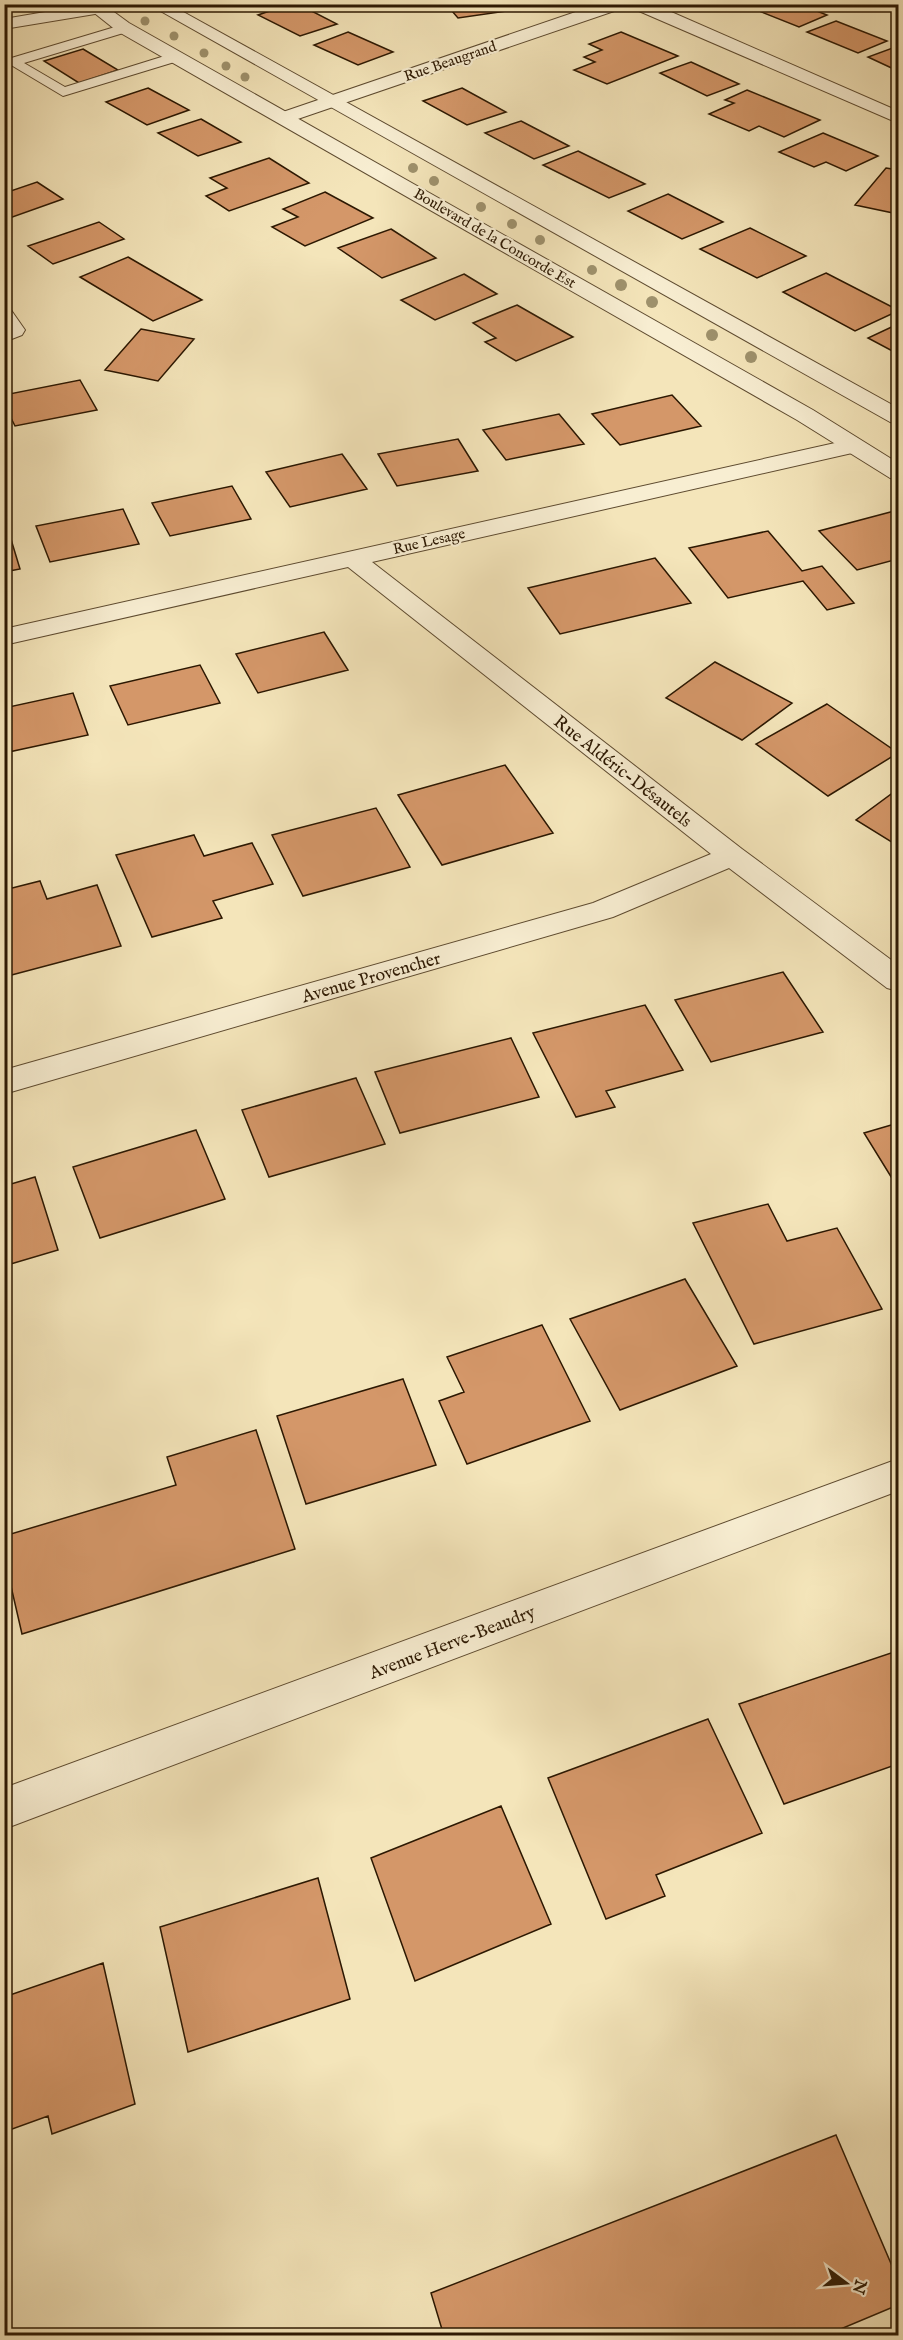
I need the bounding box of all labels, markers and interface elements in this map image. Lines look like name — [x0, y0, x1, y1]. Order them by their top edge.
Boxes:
street label: Rue Beaugrand — [401, 36, 500, 86]
street label: Boulevard de la Concorde Est — [410, 184, 579, 293]
street label: Rue Lesage — [391, 524, 467, 559]
street label: Rue Aldéric-Désautels — [548, 711, 696, 833]
street label: Avenue Provencher — [298, 948, 444, 1010]
street label: Avenue Herve-Beaudry — [365, 1601, 539, 1686]
north arrow — [816, 2253, 876, 2313]
text: N — [847, 2276, 870, 2296]

